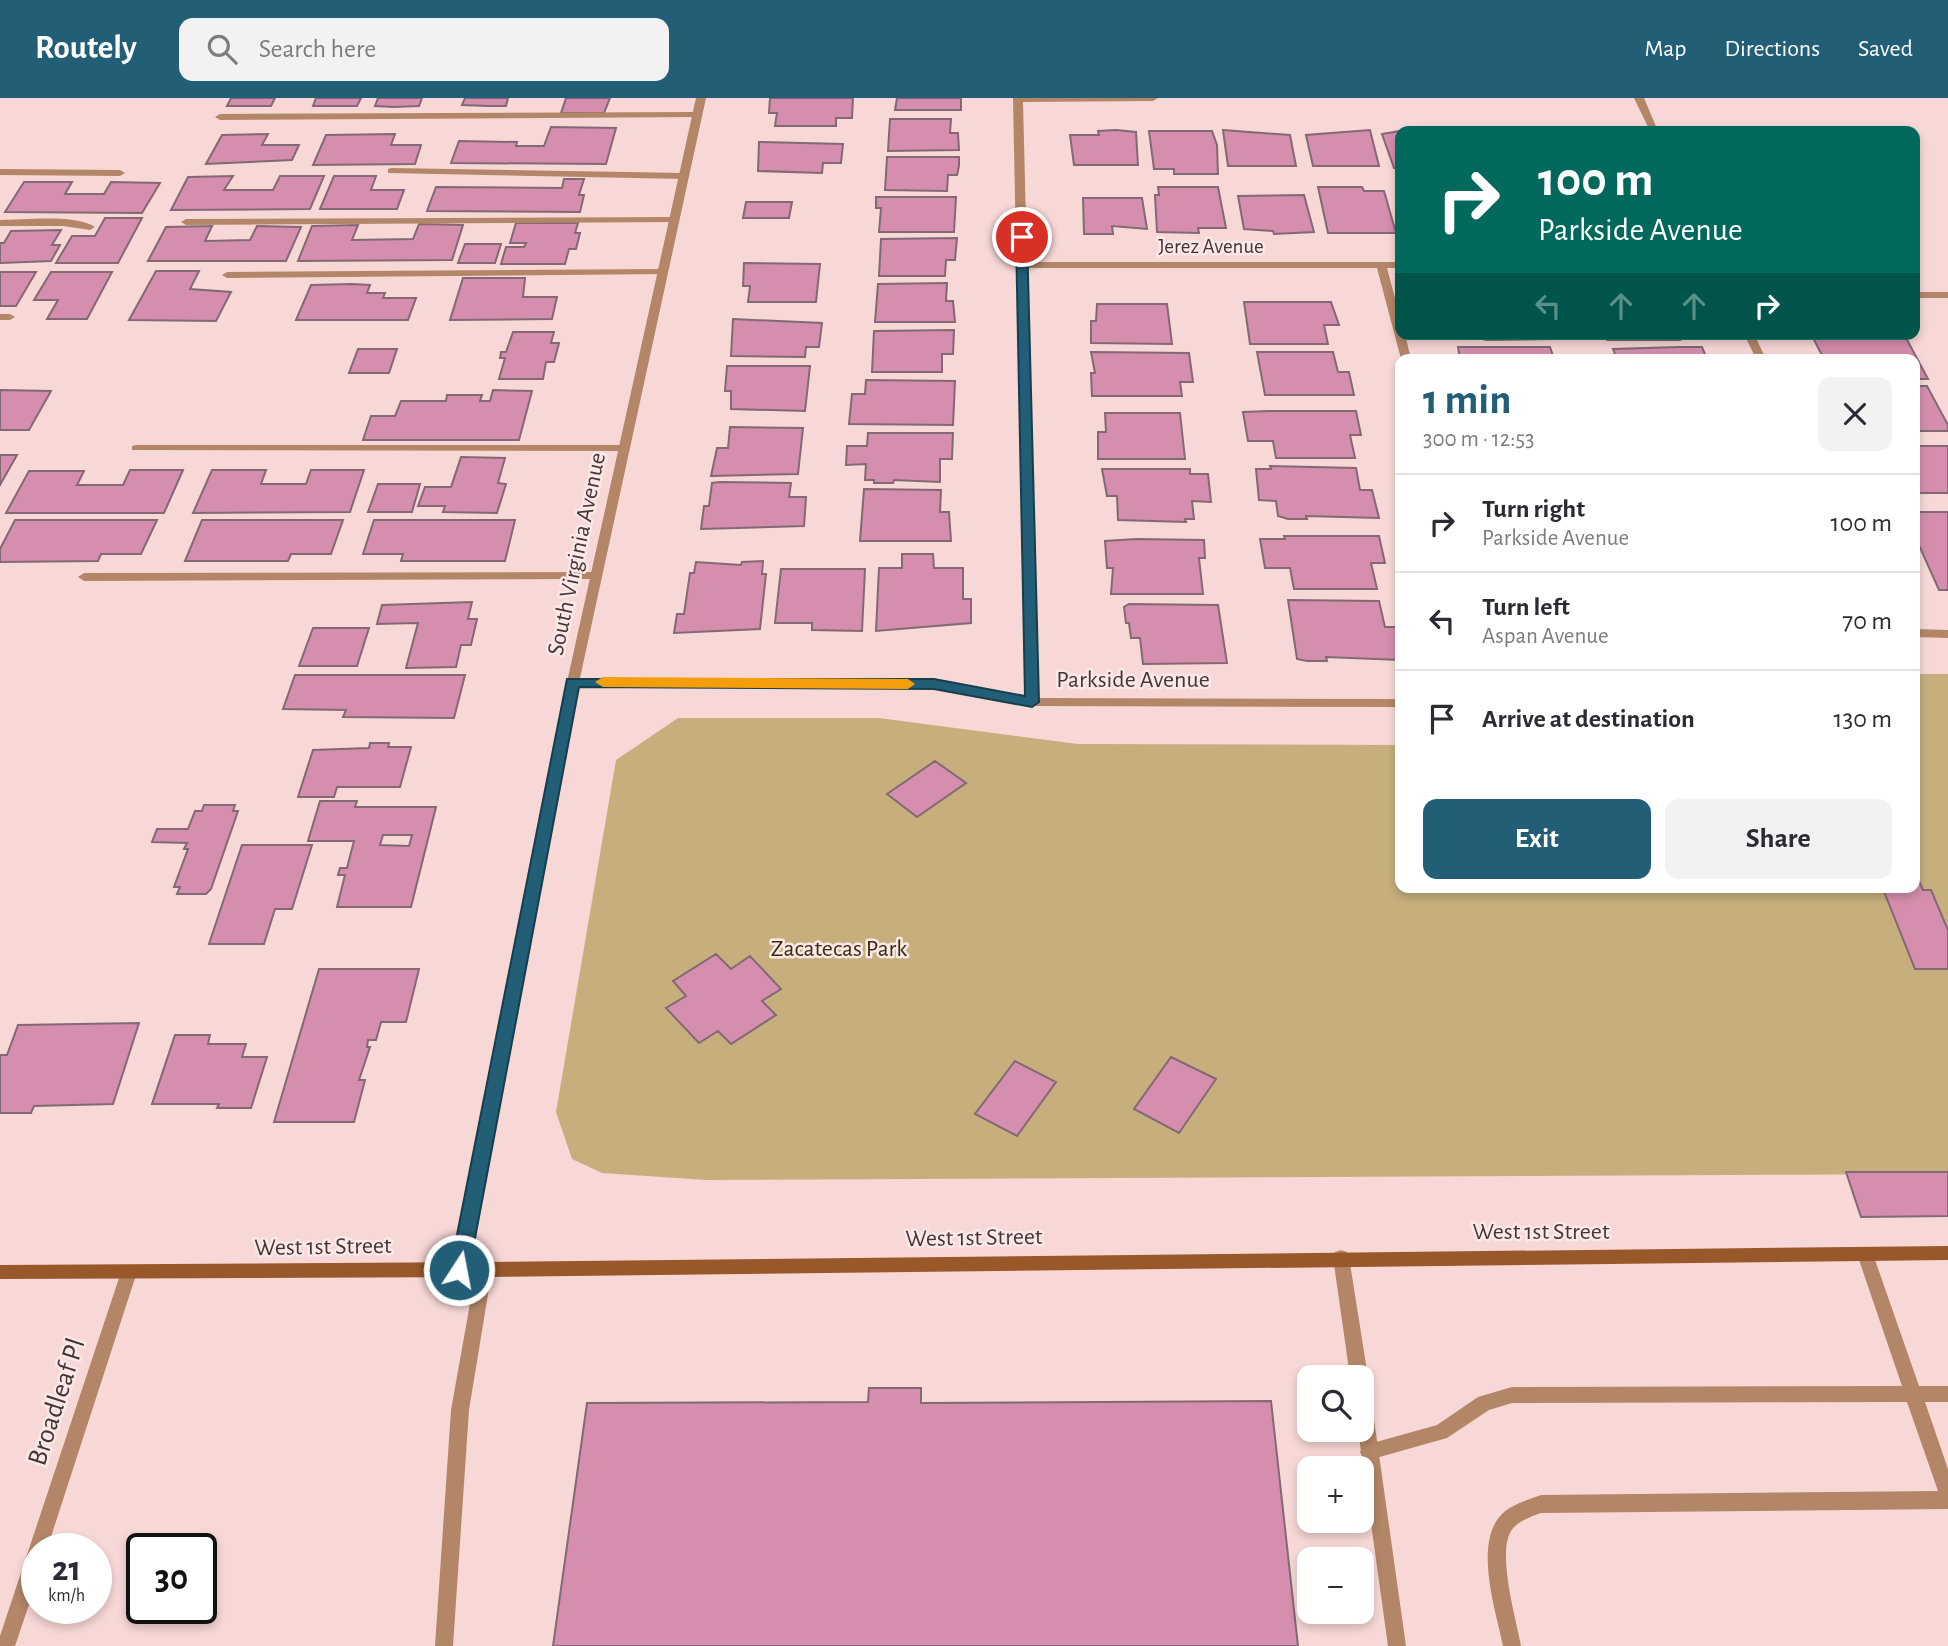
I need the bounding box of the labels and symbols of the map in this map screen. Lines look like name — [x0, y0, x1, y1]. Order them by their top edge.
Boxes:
pin — [992, 207, 1052, 267]
street label: Jerez Avenue — [1158, 236, 1264, 257]
street label: South Virginia Avenue — [544, 450, 610, 658]
street label: Parkside Avenue — [1056, 668, 1210, 692]
park label: Zacatecas Park — [771, 937, 907, 961]
street label: West 1st Street — [1472, 1220, 1610, 1244]
street label: West 1st Street — [905, 1225, 1043, 1251]
position arrow — [422, 1233, 496, 1307]
street label: West 1st Street — [254, 1234, 392, 1260]
street label: Broadleaf Pl — [23, 1335, 91, 1469]
speed limit sign: 30 — [126, 1533, 217, 1624]

